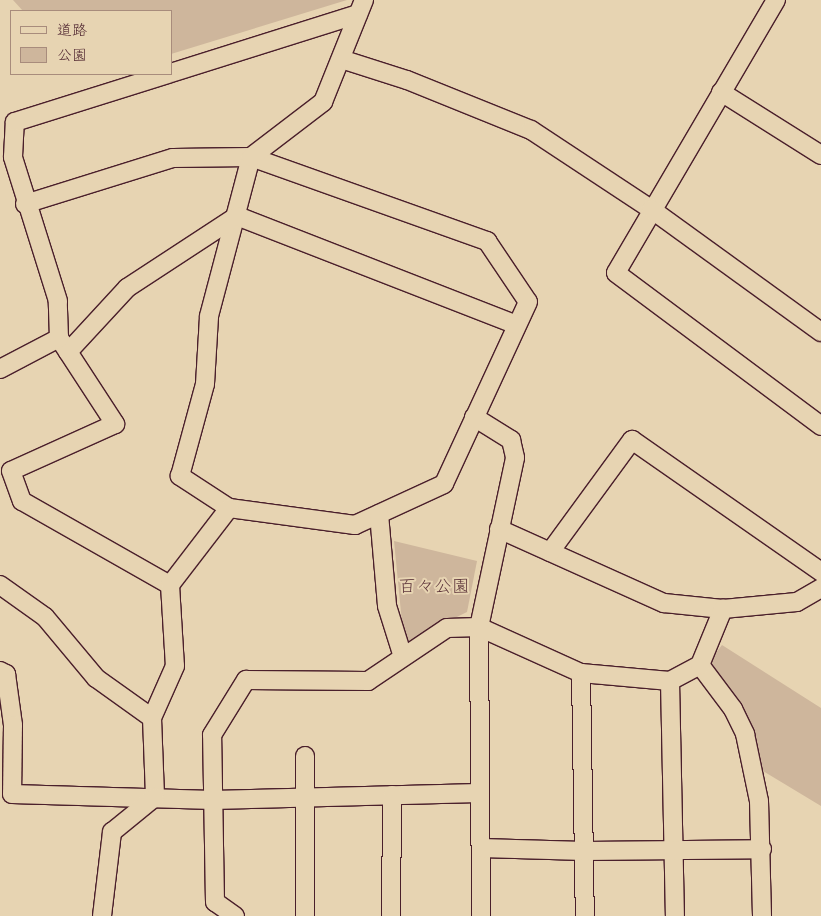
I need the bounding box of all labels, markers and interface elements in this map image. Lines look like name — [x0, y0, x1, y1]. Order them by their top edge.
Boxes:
legend — [10, 10, 172, 75]
text: 道路 — [57, 20, 87, 41]
text: 公園 — [57, 45, 87, 66]
park label: 百々公園 — [398, 576, 470, 598]

